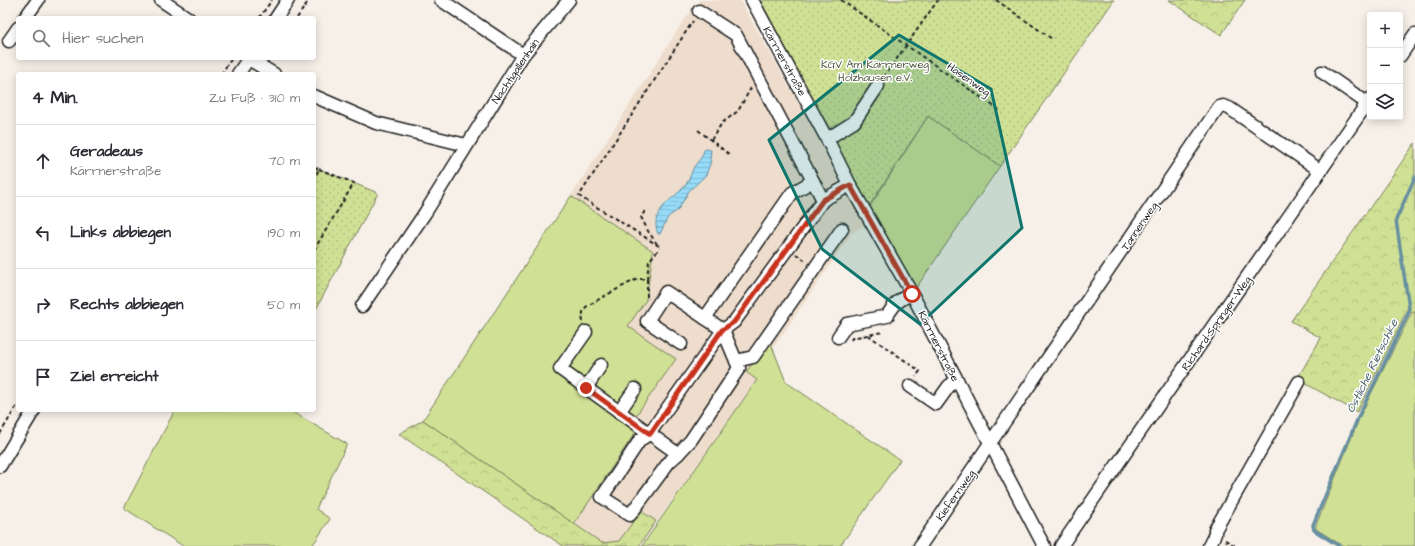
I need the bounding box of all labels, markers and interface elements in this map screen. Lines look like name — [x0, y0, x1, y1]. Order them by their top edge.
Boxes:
map controls — [1367, 12, 1403, 120]
button: + — [1367, 12, 1403, 48]
search box — [16, 16, 316, 60]
street label: Kärrnerstraße — [759, 24, 810, 99]
icon: search — [30, 27, 52, 49]
text: Hier suchen — [62, 28, 143, 49]
street label: Nachtigallenhain — [488, 35, 544, 107]
button: − — [1367, 48, 1403, 84]
park label: KGV Am Kärrnerweg Holzhausen e.V. — [821, 57, 929, 85]
street label: Hasenweg — [943, 59, 994, 101]
button: layers — [1367, 84, 1403, 120]
text: 4 Min. — [32, 86, 78, 110]
text: Zu Fuß · 310 m — [209, 89, 300, 107]
text: Geradeaus — [70, 141, 143, 162]
icon: ahead — [32, 150, 54, 172]
text: 70 m — [268, 152, 300, 170]
text: Kärrnerstraße — [70, 162, 161, 180]
street label: Tannenweg — [1118, 199, 1162, 254]
icon: left — [32, 222, 54, 244]
text: Links abbiegen — [70, 222, 171, 243]
text: 190 m — [267, 224, 300, 242]
street label: Richard-Springer-Weg — [1178, 273, 1256, 374]
route start — [903, 285, 921, 303]
icon: right — [32, 294, 54, 316]
text: Rechts abbiegen — [70, 294, 184, 315]
text: 50 m — [267, 296, 300, 314]
street label: Kärrnerstraße — [914, 308, 963, 384]
water label: Östliche Rietschke — [1342, 316, 1403, 416]
icon: arrive — [32, 366, 54, 388]
text: Ziel erreicht — [70, 366, 159, 387]
route end — [577, 379, 595, 397]
street label: Kiefernweg — [932, 467, 979, 524]

